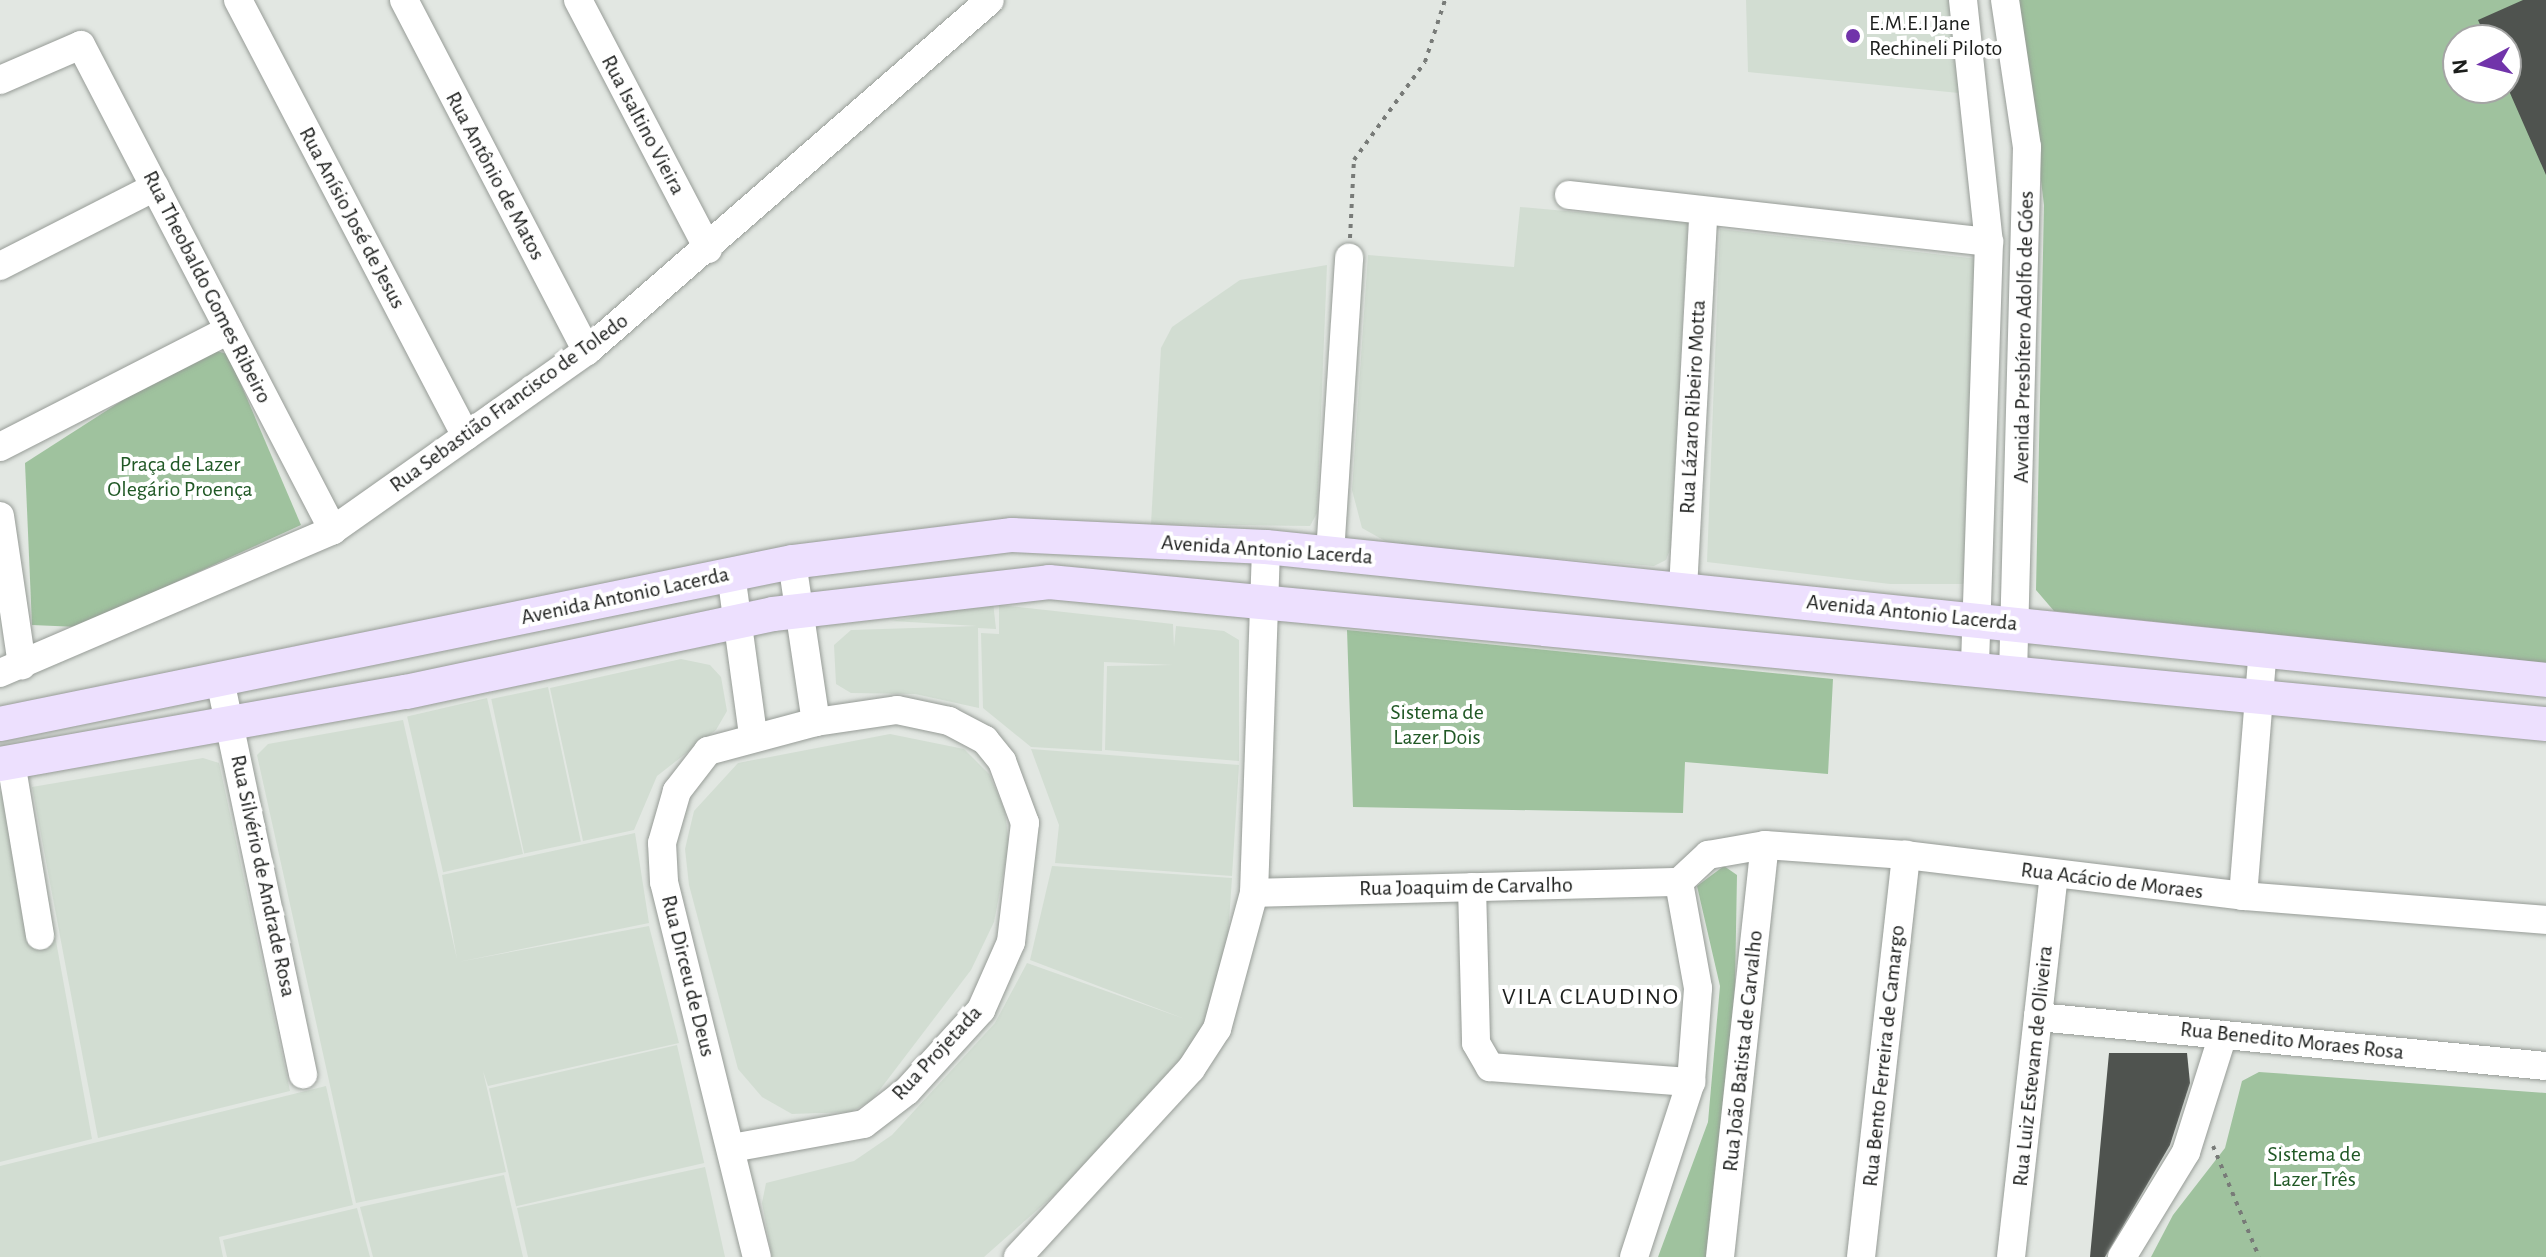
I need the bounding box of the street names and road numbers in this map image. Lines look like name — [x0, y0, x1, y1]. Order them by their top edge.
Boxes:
street label: Rua Isaltino Vieira — [595, 51, 691, 199]
street label: Rua Antônio de Matos — [439, 87, 551, 265]
street label: Rua Anísio José de Jesus — [293, 123, 411, 313]
street label: Rua Theobaldo Gomes Ribeiro — [137, 166, 277, 408]
street label: Avenida Presbítero Adolfo de Góes — [2008, 191, 2040, 483]
street label: Rua Lázaro Ribeiro Motta — [1674, 299, 1712, 515]
street label: Rua Sebastião Francisco de Toledo — [385, 308, 633, 498]
street label: Avenida Antonio Lacerda — [1160, 529, 1374, 571]
street label: Avenida Antonio Lacerda — [519, 561, 731, 631]
street label: Avenida Antonio Lacerda — [1805, 589, 2019, 637]
street label: Rua Silvério de Andrade Rosa — [224, 752, 302, 1000]
street label: Rua Acácio de Moraes — [2019, 857, 2205, 905]
street label: Rua Joaquim de Carvalho — [1359, 872, 1573, 902]
street label: Rua Dirceu de Deus — [655, 892, 721, 1060]
street label: Rua Bento Ferreira de Camargo — [1857, 924, 1911, 1188]
street label: Rua João Batista de Carvalho — [1717, 929, 1769, 1173]
street label: Rua Luiz Estevam de Oliveira — [2007, 944, 2059, 1188]
street label: Rua Projetada — [886, 1000, 988, 1106]
street label: Rua Benedito Moraes Rosa — [2179, 1016, 2405, 1066]

